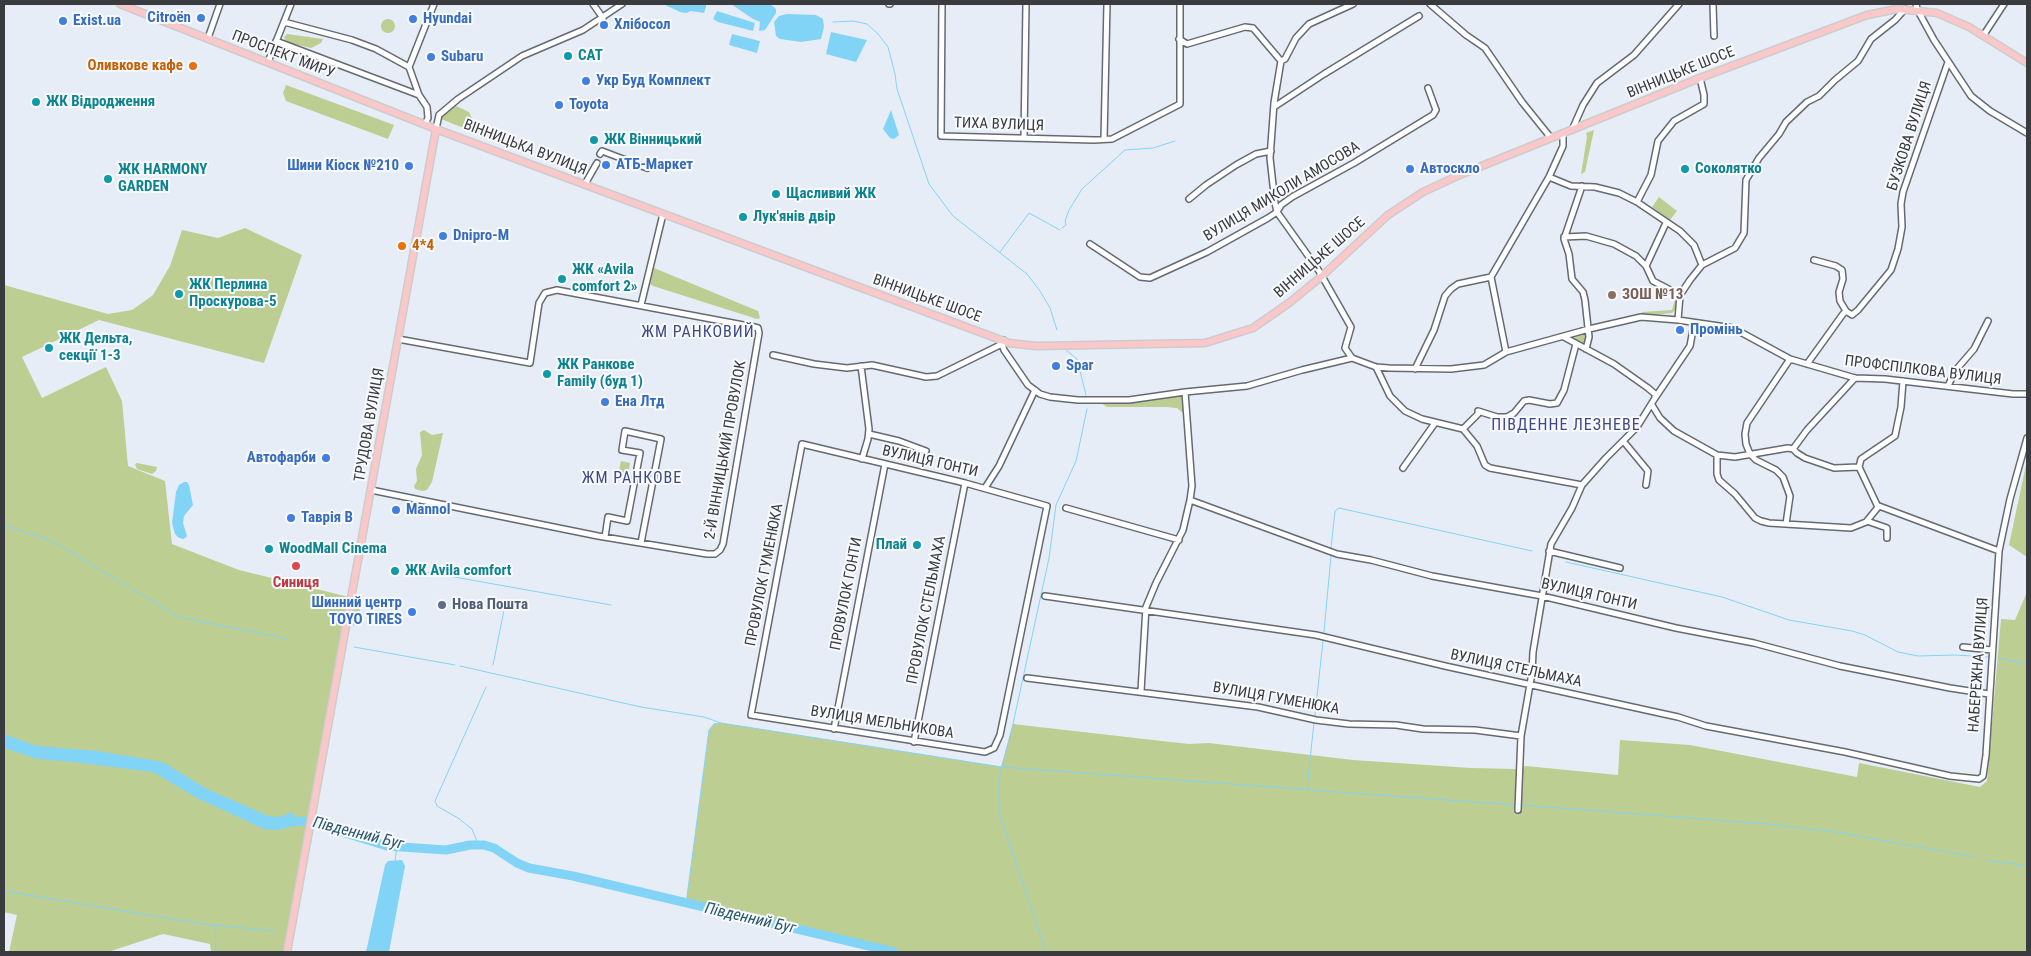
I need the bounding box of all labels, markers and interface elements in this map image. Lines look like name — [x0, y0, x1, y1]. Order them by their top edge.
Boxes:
place label: Citroën — [147, 9, 191, 27]
place label: Hyundai — [423, 10, 472, 28]
place label: Exist.ua — [73, 12, 121, 30]
marker: Citroën — [195, 12, 207, 24]
marker: Hyundai — [407, 13, 419, 25]
marker: Exist.ua — [57, 15, 69, 27]
place label: Хлібосол — [614, 16, 671, 34]
marker: Хлібосол — [598, 19, 610, 31]
street label: ПРОСПЕКТ МИРУ — [229, 27, 337, 83]
street label: ВІННИЦЬКЕ ШОСЕ — [1625, 43, 1737, 103]
place label: САТ — [578, 47, 603, 65]
place label: Subaru — [441, 48, 483, 66]
marker: САТ — [562, 50, 574, 62]
marker: Subaru — [425, 51, 437, 63]
place label: Оливкове кафе — [87, 57, 183, 75]
marker: Оливкове кафе — [187, 60, 199, 72]
place label: Укр Буд Комплект — [596, 72, 711, 90]
marker: Укр Буд Комплект — [580, 75, 592, 87]
street label: БУЗКОВА ВУЛИЦЯ — [1884, 79, 1936, 193]
place label: ЖК Відродження — [46, 93, 155, 111]
marker: ЖК Відродження — [30, 96, 42, 108]
place label: Toyota — [569, 96, 609, 114]
marker: Toyota — [553, 99, 565, 111]
street label: ТИХА ВУЛИЦЯ — [954, 114, 1044, 136]
street label: ВІННИЦЬКА ВУЛИЦЯ — [461, 116, 589, 180]
place label: ЖК Вінницький — [604, 131, 702, 149]
marker: ЖК Вінницький — [588, 134, 600, 146]
street label: ВУЛИЦЯ МИКОЛИ АМОСОВА — [1201, 138, 1363, 246]
place label: АТБ-Маркет — [616, 156, 693, 174]
place label: Шини Кіоск №210 — [287, 157, 399, 175]
marker: АТБ-Маркет — [600, 159, 612, 171]
marker: Шини Кіоск №210 — [403, 160, 415, 172]
place label: Автоскло — [1420, 160, 1480, 178]
place label: Соколятко — [1695, 160, 1762, 178]
place label: ЖК HARMONY GARDEN — [118, 161, 207, 196]
marker: Автоскло — [1404, 163, 1416, 175]
marker: Соколятко — [1679, 163, 1691, 175]
marker: ЖК HARMONY GARDEN — [102, 173, 114, 185]
place label: Щасливий ЖК — [786, 185, 876, 203]
marker: Щасливий ЖК — [770, 188, 782, 200]
place label: Лук'янів двір — [753, 208, 836, 226]
marker: Лук'янів двір — [737, 211, 749, 223]
street label: ВІННИЦЬКЕ ШОСЕ — [1271, 214, 1369, 302]
place label: Dnipro-M — [453, 227, 509, 245]
marker: Dnipro-M — [437, 230, 449, 242]
place label: 4*4 — [412, 237, 434, 255]
marker: 4*4 — [396, 240, 408, 252]
place label: ЖК «Avila comfort 2» — [572, 261, 638, 296]
street label: ВІННИЦЬКЕ ШОСЕ — [870, 271, 984, 327]
marker: ЖК «Avila comfort 2» — [556, 273, 568, 285]
place label: ЖК Перлина Проскурова-5 — [189, 276, 277, 311]
place label: ЗОШ №13 — [1622, 286, 1683, 304]
marker: ЖК Перлина Проскурова-5 — [173, 288, 185, 300]
marker: ЗОШ №13 — [1606, 289, 1618, 301]
place label: Промінь — [1690, 321, 1743, 339]
district label: ЖМ РАНКОВИЙ — [640, 323, 756, 343]
marker: Промінь — [1674, 324, 1686, 336]
place label: ЖК Дельта, секції 1-3 — [59, 330, 132, 365]
marker: ЖК Дельта, секції 1-3 — [43, 342, 55, 354]
street label: ПРОФСПІЛКОВА ВУЛИЦЯ — [1844, 352, 2002, 390]
place label: ЖК Ранкове Family (буд 1) — [557, 356, 643, 391]
place label: Spar — [1066, 357, 1094, 375]
street label: 2-Й ВІННИЦЬКИЙ ПРОВУЛОК — [701, 359, 751, 541]
marker: Spar — [1050, 360, 1062, 372]
street label: ТРУДОВА ВУЛИЦЯ — [351, 367, 389, 483]
marker: ЖК Ранкове Family (буд 1) — [541, 368, 553, 380]
place label: Ена Лтд — [615, 393, 664, 411]
marker: Ена Лтд — [599, 396, 611, 408]
district label: ПІВДЕННЕ ЛЕЗНЕВЕ — [1489, 416, 1643, 436]
street label: ВУЛИЦЯ ГОНТИ — [880, 442, 980, 482]
place label: Автофарби — [247, 449, 316, 467]
marker: Автофарби — [320, 452, 332, 464]
district label: ЖМ РАНКОВЕ — [581, 469, 683, 489]
place label: Mannol — [406, 501, 450, 519]
street label: ПРОВУЛОК ГУМЕНЮКА — [742, 502, 788, 648]
marker: Mannol — [390, 504, 402, 516]
place label: Таврія В — [301, 509, 353, 527]
marker: Таврія В — [285, 512, 297, 524]
street label: ПРОВУЛОК СТЕЛЬМАХА — [904, 534, 950, 686]
street label: ПРОВУЛОК ГОНТИ — [827, 536, 867, 652]
place label: Плай — [876, 536, 907, 554]
marker: Плай — [911, 539, 923, 551]
place label: WoodMall Cinema — [279, 540, 387, 558]
marker: WoodMall Cinema — [263, 543, 275, 555]
marker: Синиця — [290, 560, 302, 572]
place label: ЖК Avila comfort — [405, 562, 511, 580]
marker: ЖК Avila comfort — [389, 565, 401, 577]
place label: Синиця — [273, 574, 319, 592]
street label: ВУЛИЦЯ ГОНТИ — [1539, 575, 1639, 615]
place label: Шинний центр TOYO TIRES — [312, 594, 402, 629]
place label: Нова Пошта — [452, 596, 528, 614]
street label: НАБЕРЕЖНА ВУЛИЦЯ — [1965, 597, 1993, 733]
marker: Нова Пошта — [436, 599, 448, 611]
marker: Шинний центр TOYO TIRES — [406, 606, 418, 618]
street label: ВУЛИЦЯ СТЕЛЬМАХА — [1449, 646, 1583, 692]
street label: ВУЛИЦЯ ГУМЕНЮКА — [1211, 679, 1341, 719]
street label: ВУЛИЦЯ МЕЛЬНИКОВА — [809, 703, 955, 743]
water label: Південний Буг — [311, 813, 405, 855]
water label: Південний Буг — [703, 899, 797, 939]

